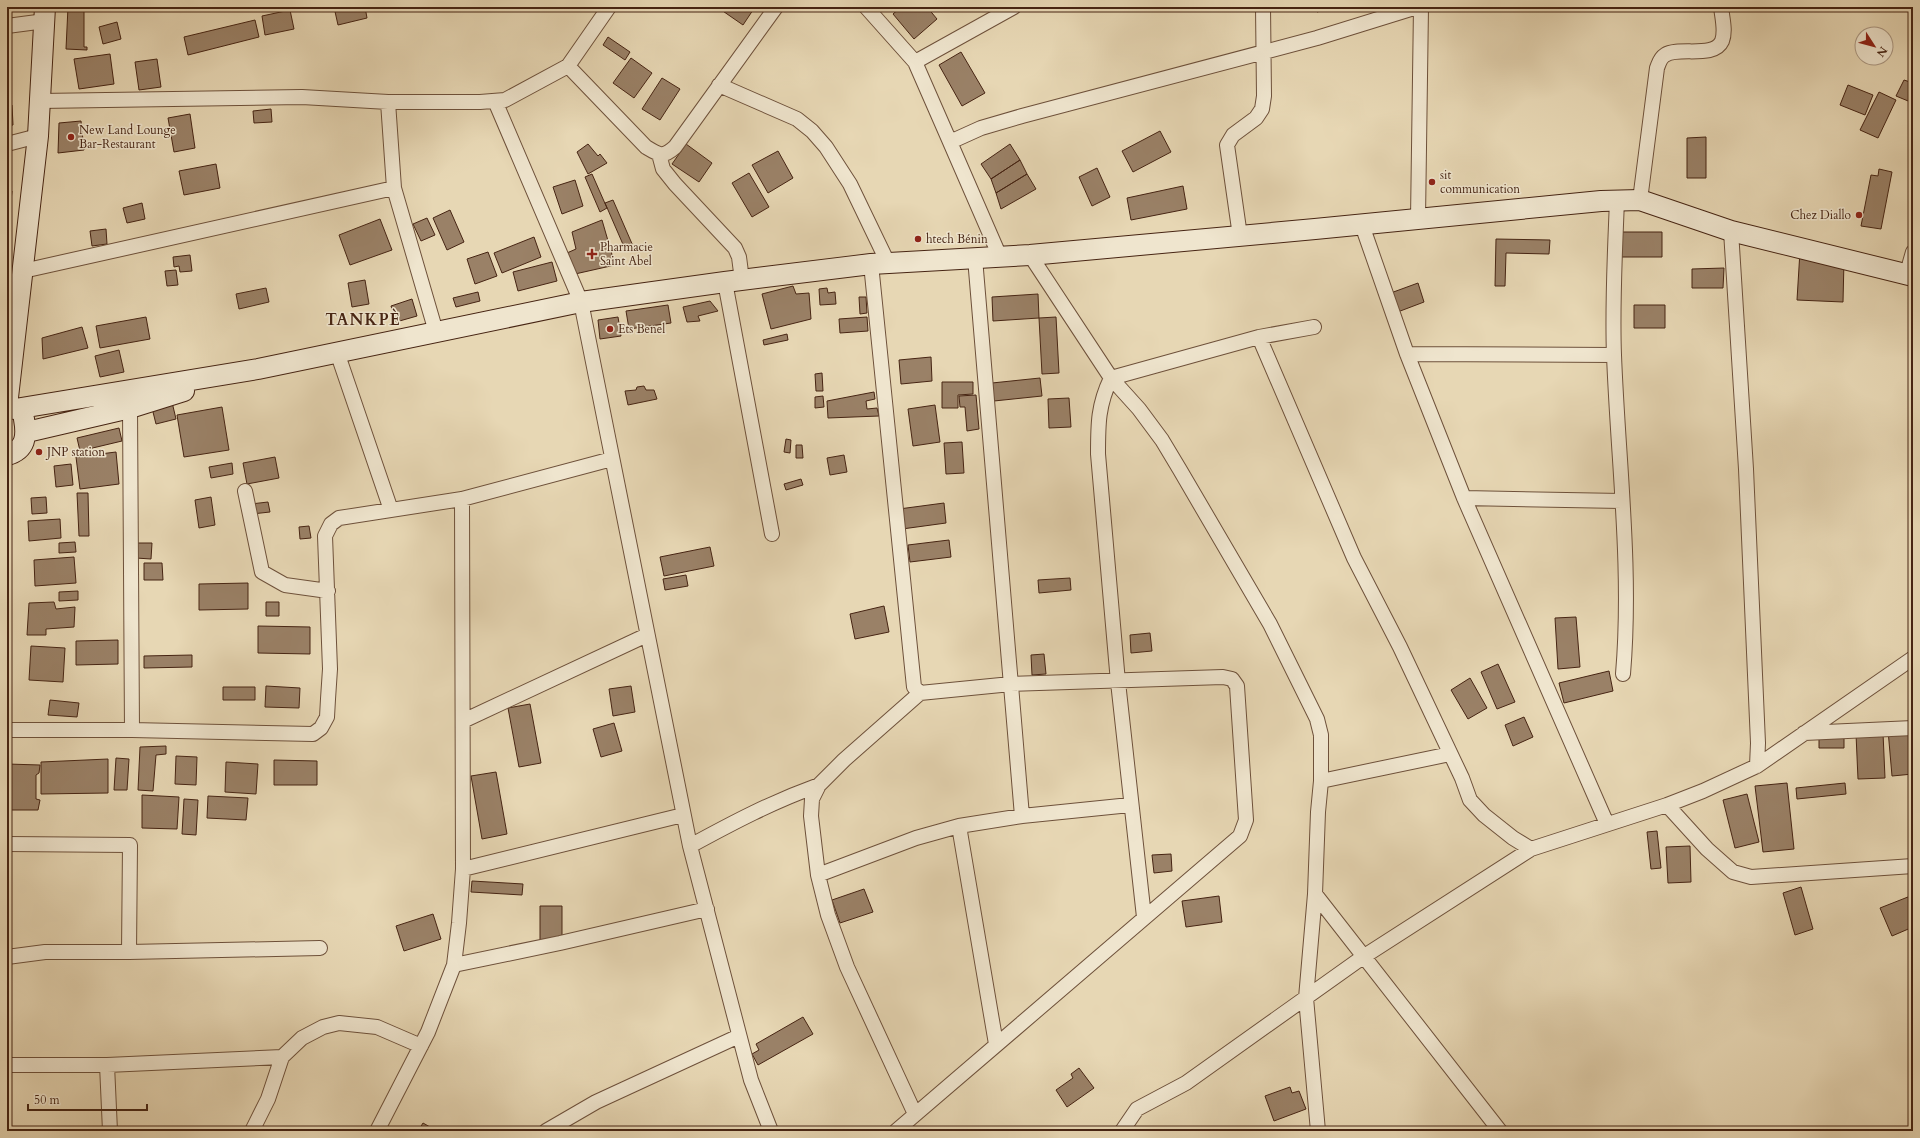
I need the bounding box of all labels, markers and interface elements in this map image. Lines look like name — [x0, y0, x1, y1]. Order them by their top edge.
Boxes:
north arrow — [1854, 26, 1894, 66]
text: N — [1873, 43, 1891, 60]
place label: New Land Lounge Bar-Restaurant — [79, 122, 176, 152]
marker: New Land Lounge Bar-Restaurant — [66, 132, 76, 142]
place label: sit communication — [1440, 167, 1520, 197]
marker: sit communication — [1427, 177, 1437, 187]
place label: Chez Diallo — [1790, 207, 1852, 223]
marker: Chez Diallo — [1854, 210, 1864, 220]
place label: htech Bénin — [926, 231, 988, 247]
marker: htech Bénin — [913, 234, 923, 244]
place label: Pharmacie Saint Abel — [600, 239, 653, 269]
marker: Pharmacie Saint Abel — [587, 249, 597, 259]
district label: TANKPÈ — [325, 308, 401, 331]
place label: Ets Benel — [618, 321, 665, 337]
marker: Ets Benel — [605, 324, 615, 334]
place label: JNP station — [45, 444, 105, 460]
marker: JNP station — [34, 447, 44, 457]
scale bar — [28, 1086, 147, 1112]
text: 50 m — [34, 1092, 61, 1108]

